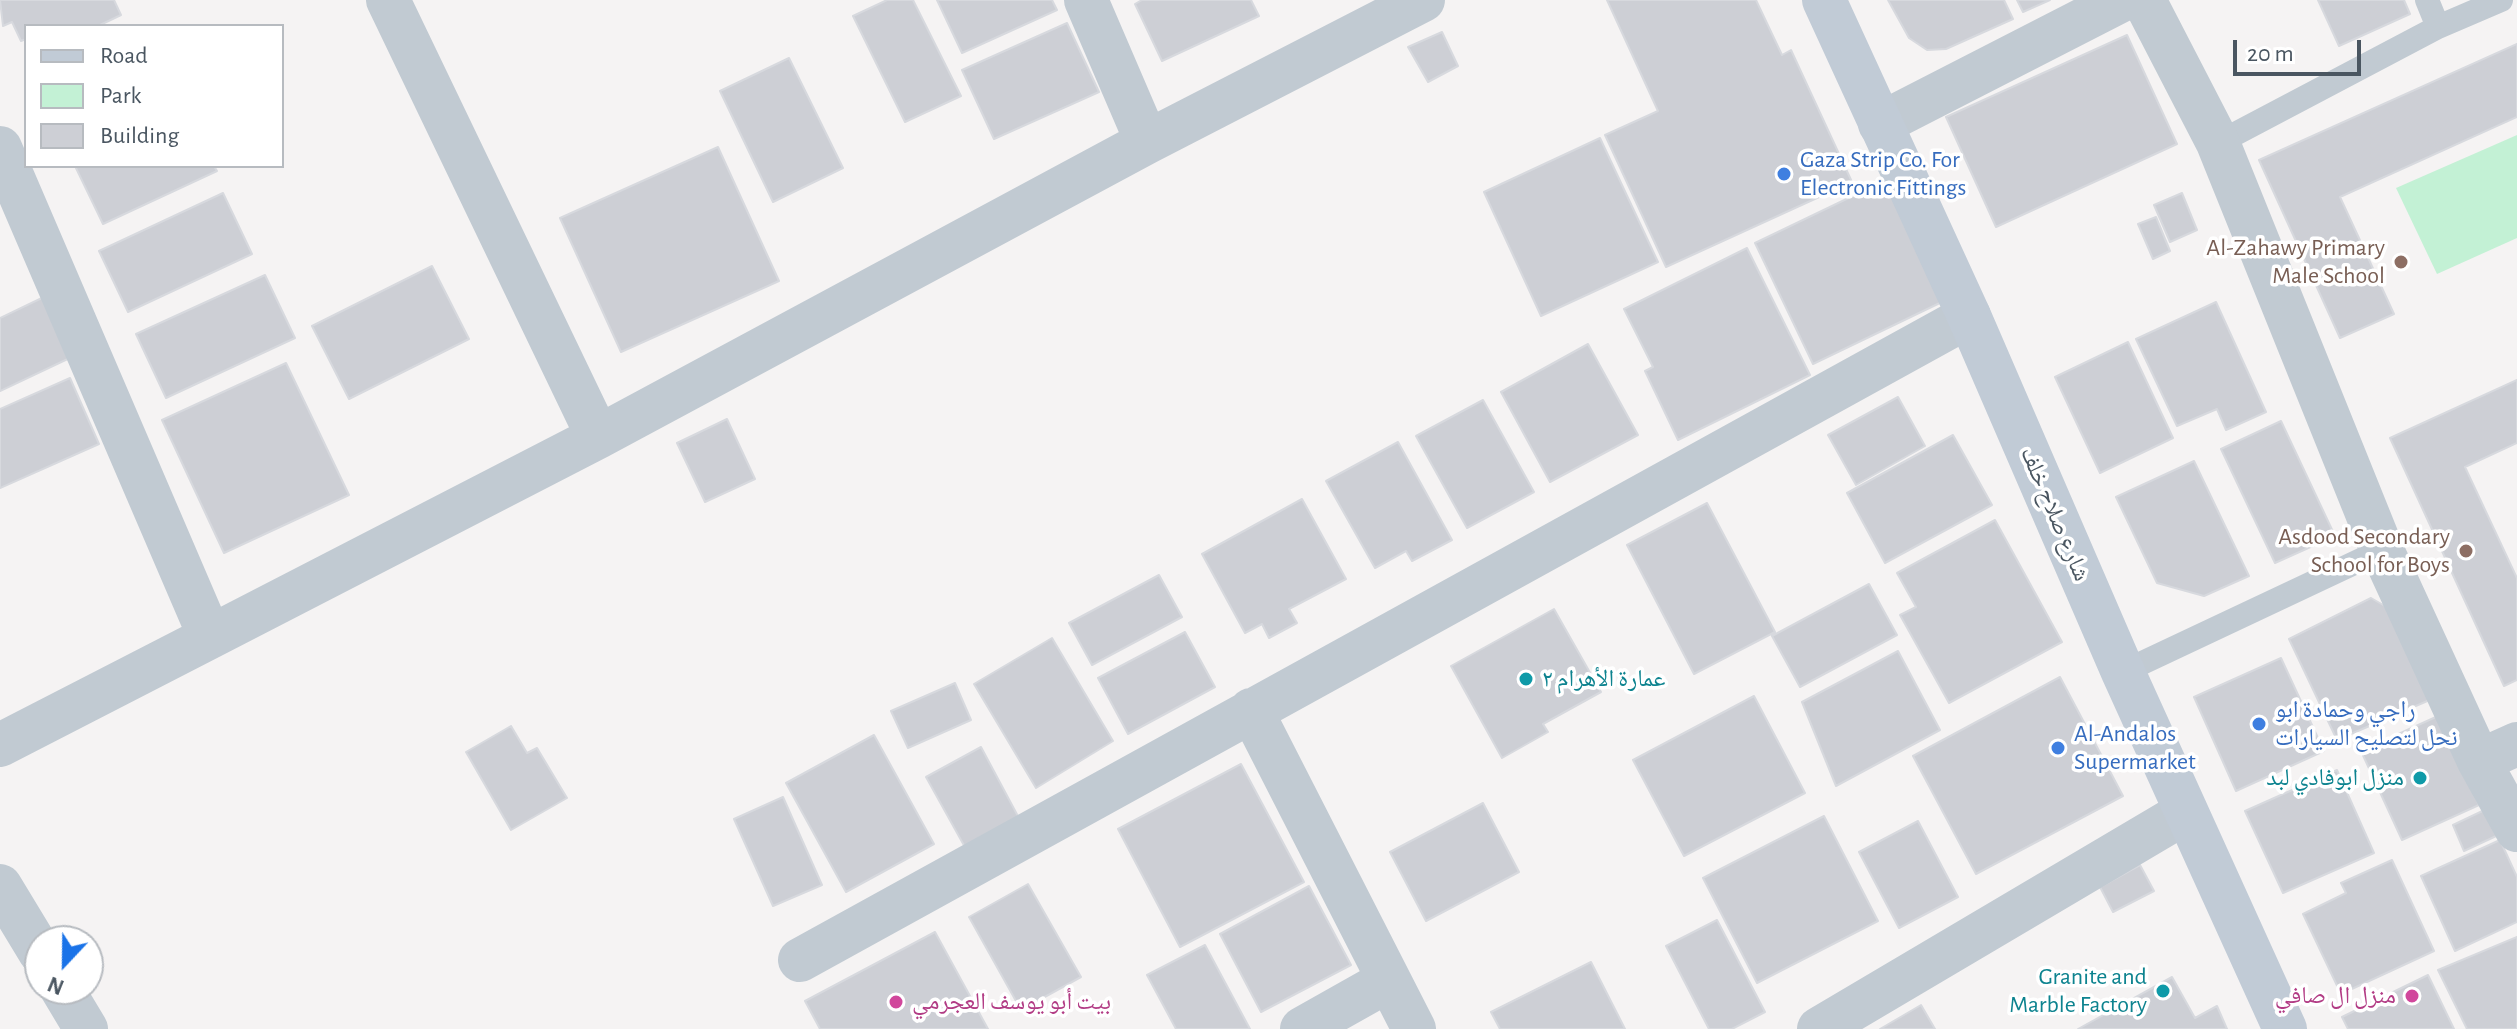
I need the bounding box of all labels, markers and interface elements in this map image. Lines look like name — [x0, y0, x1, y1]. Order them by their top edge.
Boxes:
legend — [24, 24, 284, 168]
scale bar — [2237, 24, 2365, 74]
text: 20 m — [2247, 42, 2294, 66]
text: Road — [100, 44, 148, 68]
text: Park — [100, 84, 141, 108]
text: Building — [100, 124, 179, 148]
place label: Gaza Strip Co. For Electronic Fittings — [1800, 146, 1966, 202]
marker: Gaza Strip Co. For Electronic Fittings — [1775, 165, 1793, 183]
place label: Al-Zahawy Primary Male School — [2206, 234, 2385, 290]
marker: Al-Zahawy Primary Male School — [2392, 253, 2410, 271]
street label: شارع صلاح خلف — [2014, 443, 2096, 585]
place label: Asdood Secondary School for Boys — [2278, 523, 2450, 579]
marker: Asdood Secondary School for Boys — [2457, 542, 2475, 560]
place label: عمارة الأهرام ٢ — [1542, 665, 1665, 693]
marker: عمارة الأهرام ٢ — [1517, 670, 1535, 688]
place label: راجي وحمادة ابو نحل لتصليح السيارات — [2275, 696, 2458, 752]
marker: راجي وحمادة ابو نحل لتصليح السيارات — [2250, 715, 2268, 733]
place label: Al-Andalos Supermarket — [2074, 720, 2196, 776]
marker: Al-Andalos Supermarket — [2049, 739, 2067, 757]
place label: منزل ابوفادي لبد — [2266, 764, 2404, 792]
marker: منزل ابوفادي لبد — [2411, 769, 2429, 787]
north arrow — [24, 925, 104, 1005]
place label: Granite and Marble Factory — [2009, 963, 2147, 1019]
text: N — [45, 972, 67, 998]
marker: Granite and Marble Factory — [2154, 982, 2172, 1000]
place label: منزل ال صافي — [2275, 982, 2396, 1010]
marker: منزل ال صافي — [2403, 987, 2421, 1005]
place label: بيت أبو يوسف العجرمي — [912, 988, 1111, 1016]
marker: بيت أبو يوسف العجرمي — [887, 993, 905, 1011]

